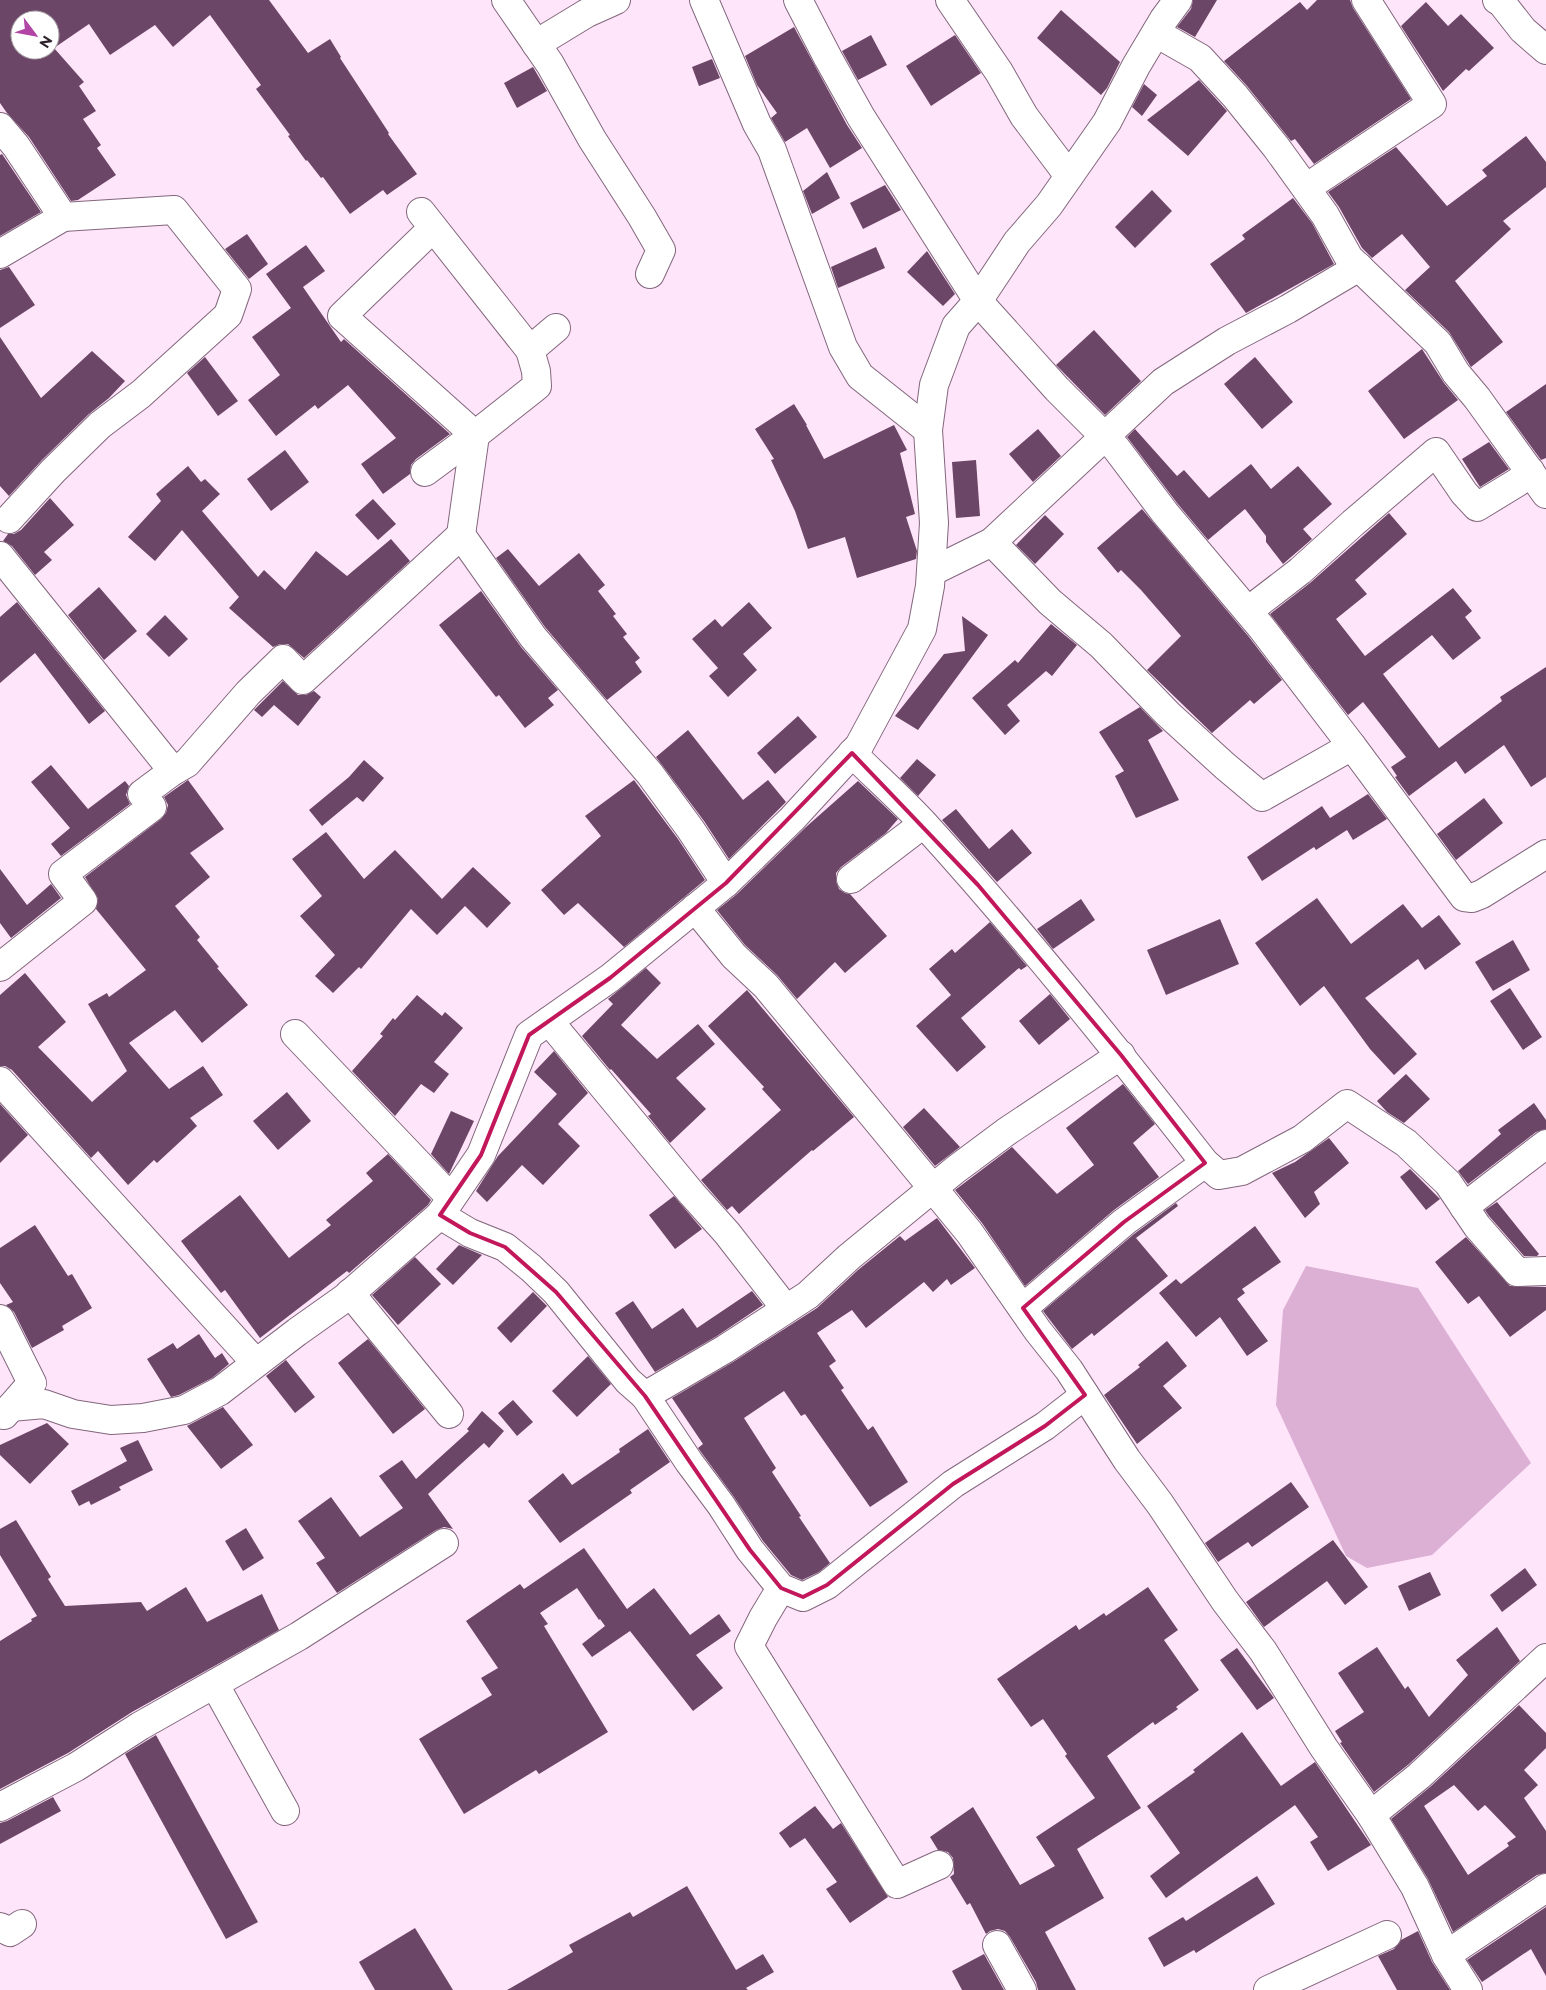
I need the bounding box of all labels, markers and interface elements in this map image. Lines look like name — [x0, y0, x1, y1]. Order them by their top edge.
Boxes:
north arrow — [10, 10, 60, 60]
text: N — [35, 32, 57, 51]

